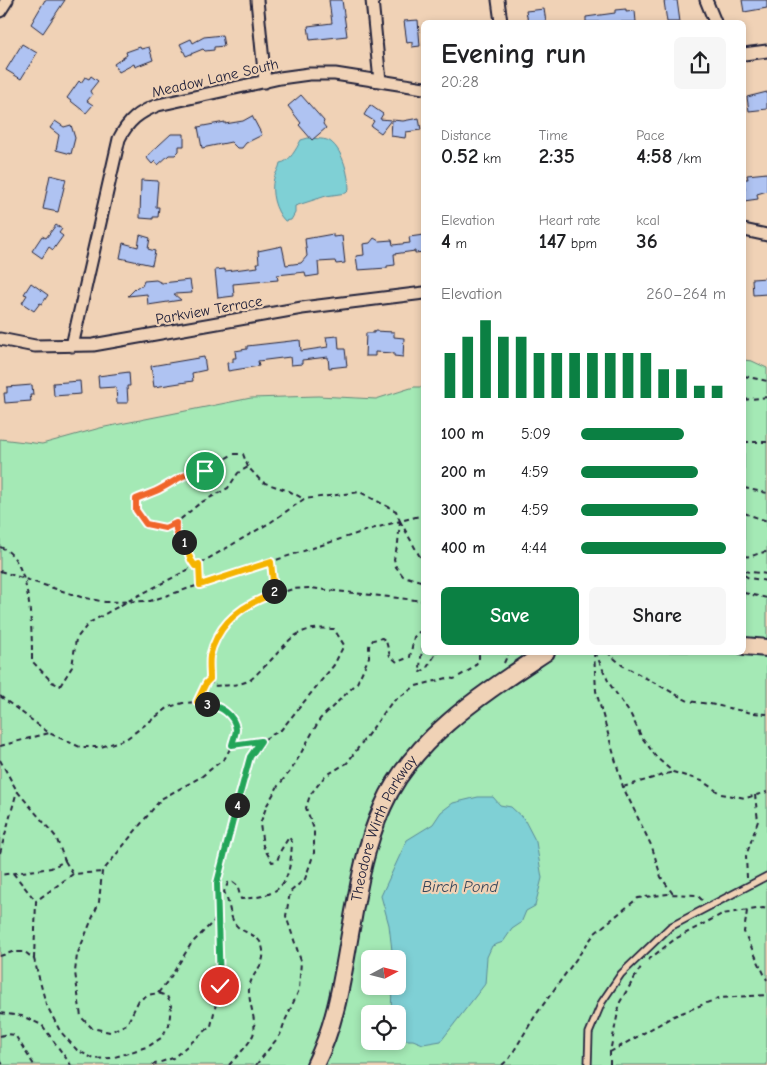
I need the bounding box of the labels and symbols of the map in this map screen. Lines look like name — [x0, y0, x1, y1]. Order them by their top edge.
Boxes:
street label: Meadow Lane South — [150, 55, 280, 101]
street label: Parkview Terrace — [154, 292, 264, 328]
pin — [184, 450, 226, 492]
pin: 1 — [172, 530, 196, 554]
pin: 2 — [262, 578, 286, 604]
pin: 3 — [194, 692, 220, 716]
street label: Theodore Wirth Parkway — [347, 751, 421, 903]
pin: 4 — [224, 792, 250, 818]
water label: Birch Pond — [422, 878, 498, 896]
north arrow — [361, 950, 406, 995]
pin — [199, 965, 241, 1007]

